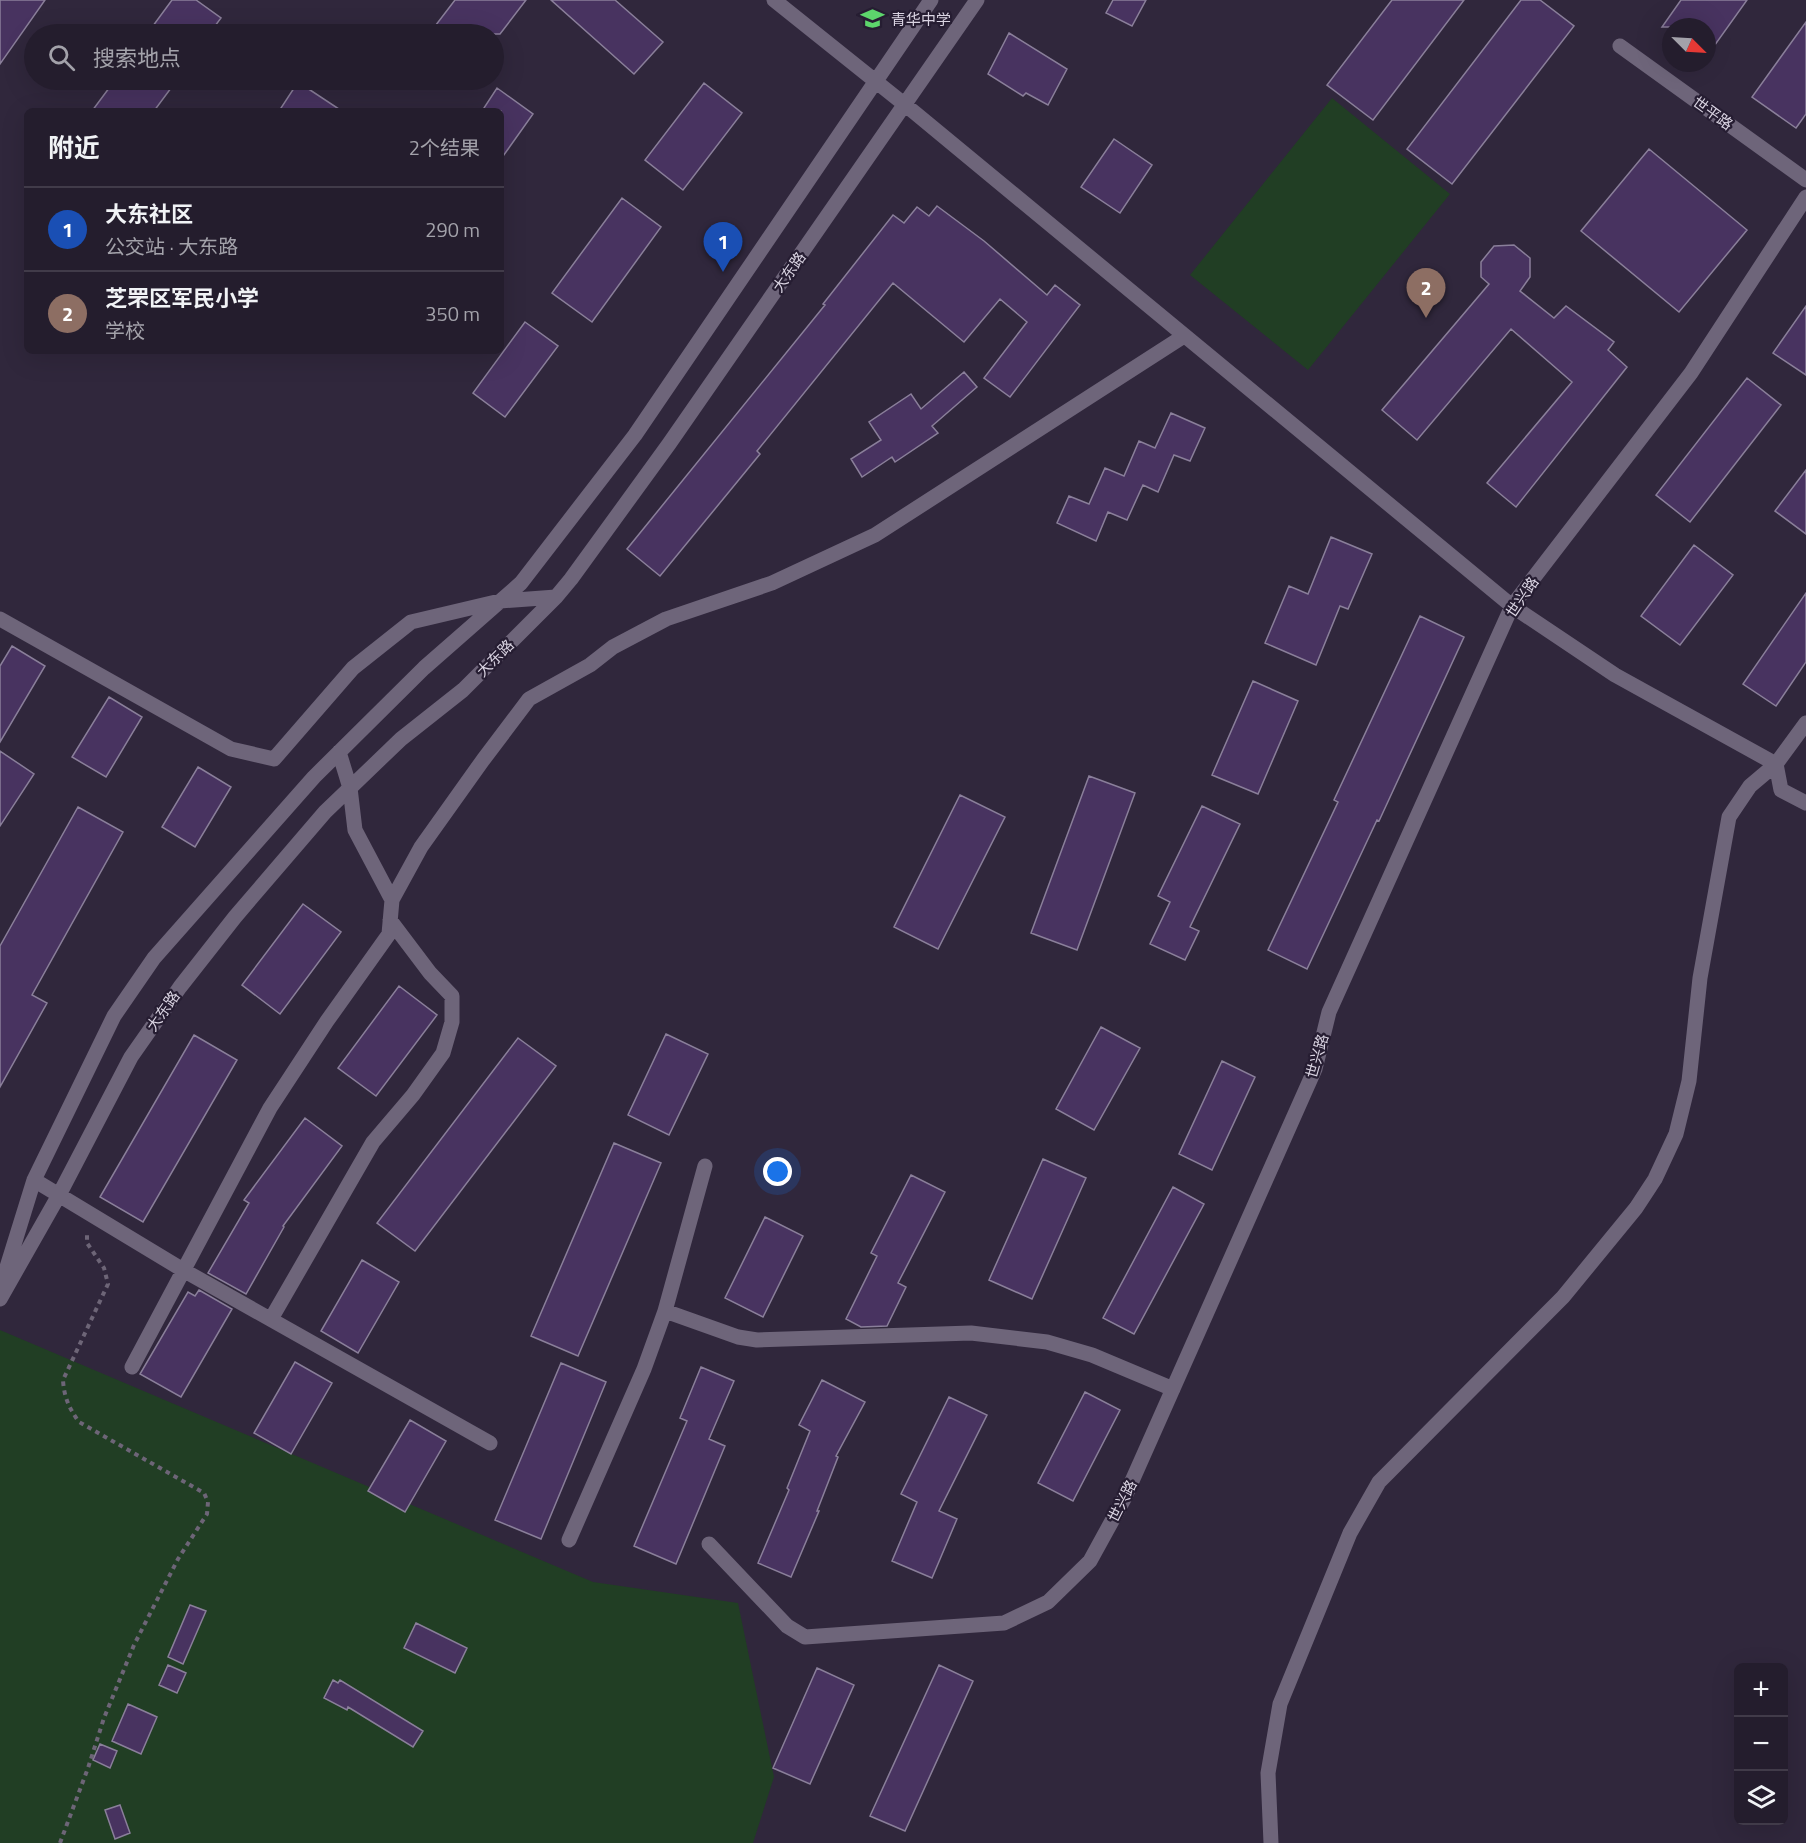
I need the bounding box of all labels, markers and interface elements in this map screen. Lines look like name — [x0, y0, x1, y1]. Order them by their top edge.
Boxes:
school or university icon: 青华中学 — [860, 6, 886, 32]
place label: 青华中学 — [891, 8, 951, 31]
north arrow — [1662, 18, 1716, 72]
search box — [24, 24, 504, 90]
icon: search — [45, 41, 78, 74]
text: 搜索地点 — [93, 41, 181, 75]
street label: 世平路 — [1688, 90, 1738, 136]
text: 附近 — [48, 128, 100, 167]
text: 2个结果 — [409, 132, 480, 163]
text: 大东社区 — [105, 197, 193, 231]
text: 1 — [62, 214, 73, 245]
text: 290 m — [425, 214, 480, 245]
pin: 1 — [704, 222, 742, 272]
text: 公交站 · 大东路 — [105, 231, 238, 262]
street label: 大东路 — [767, 247, 811, 297]
pin: 2 — [1406, 268, 1446, 318]
text: 芝罘区军民小学 — [105, 281, 259, 315]
text: 2 — [62, 298, 73, 329]
text: 350 m — [425, 298, 480, 329]
text: 学校 — [105, 315, 145, 346]
street label: 世兴路 — [1500, 572, 1544, 622]
street label: 大东路 — [471, 634, 519, 682]
street label: 大东路 — [141, 986, 185, 1036]
street label: 世兴路 — [1300, 1031, 1334, 1081]
your location — [763, 1157, 792, 1186]
street label: 世兴路 — [1102, 1476, 1142, 1526]
map controls — [1734, 1663, 1788, 1825]
button: + — [1734, 1663, 1788, 1717]
button: − — [1734, 1717, 1788, 1771]
button: layers — [1734, 1771, 1788, 1825]

